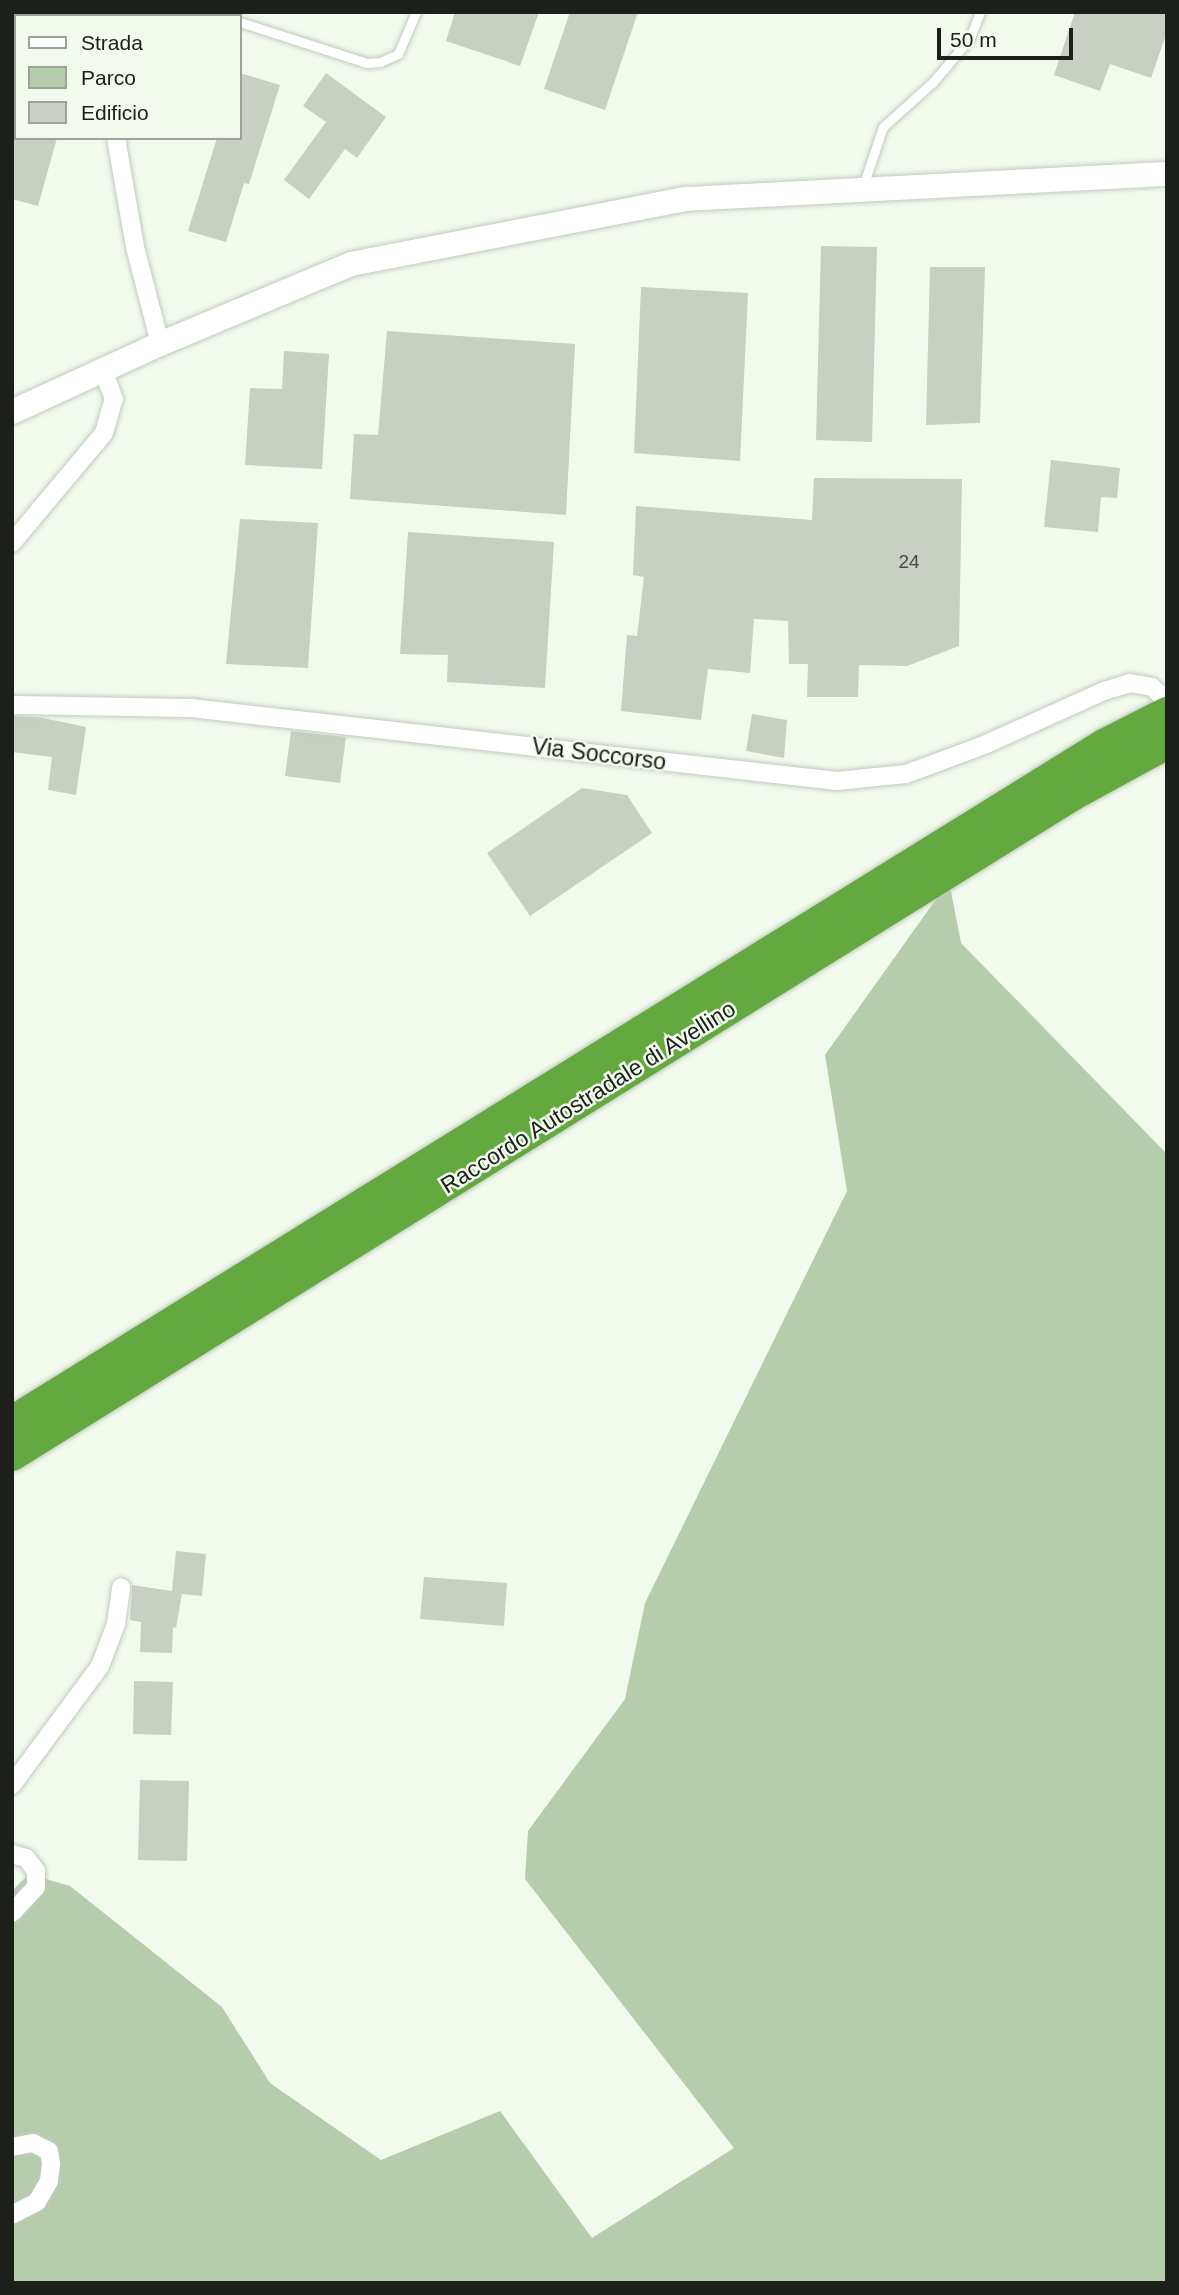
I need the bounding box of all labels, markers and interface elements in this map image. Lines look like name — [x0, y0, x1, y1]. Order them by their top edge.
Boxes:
legend — [14, 14, 242, 140]
scale bar — [941, 14, 1078, 58]
text: 50 m — [950, 28, 997, 51]
text: Strada — [81, 31, 143, 54]
text: Parco — [81, 66, 136, 89]
text: Edificio — [81, 101, 149, 124]
house number: 24 — [898, 551, 920, 573]
street label: Via Soccorso — [530, 732, 668, 776]
street label: Raccordo Autostradale di Avellino — [434, 994, 742, 1200]

